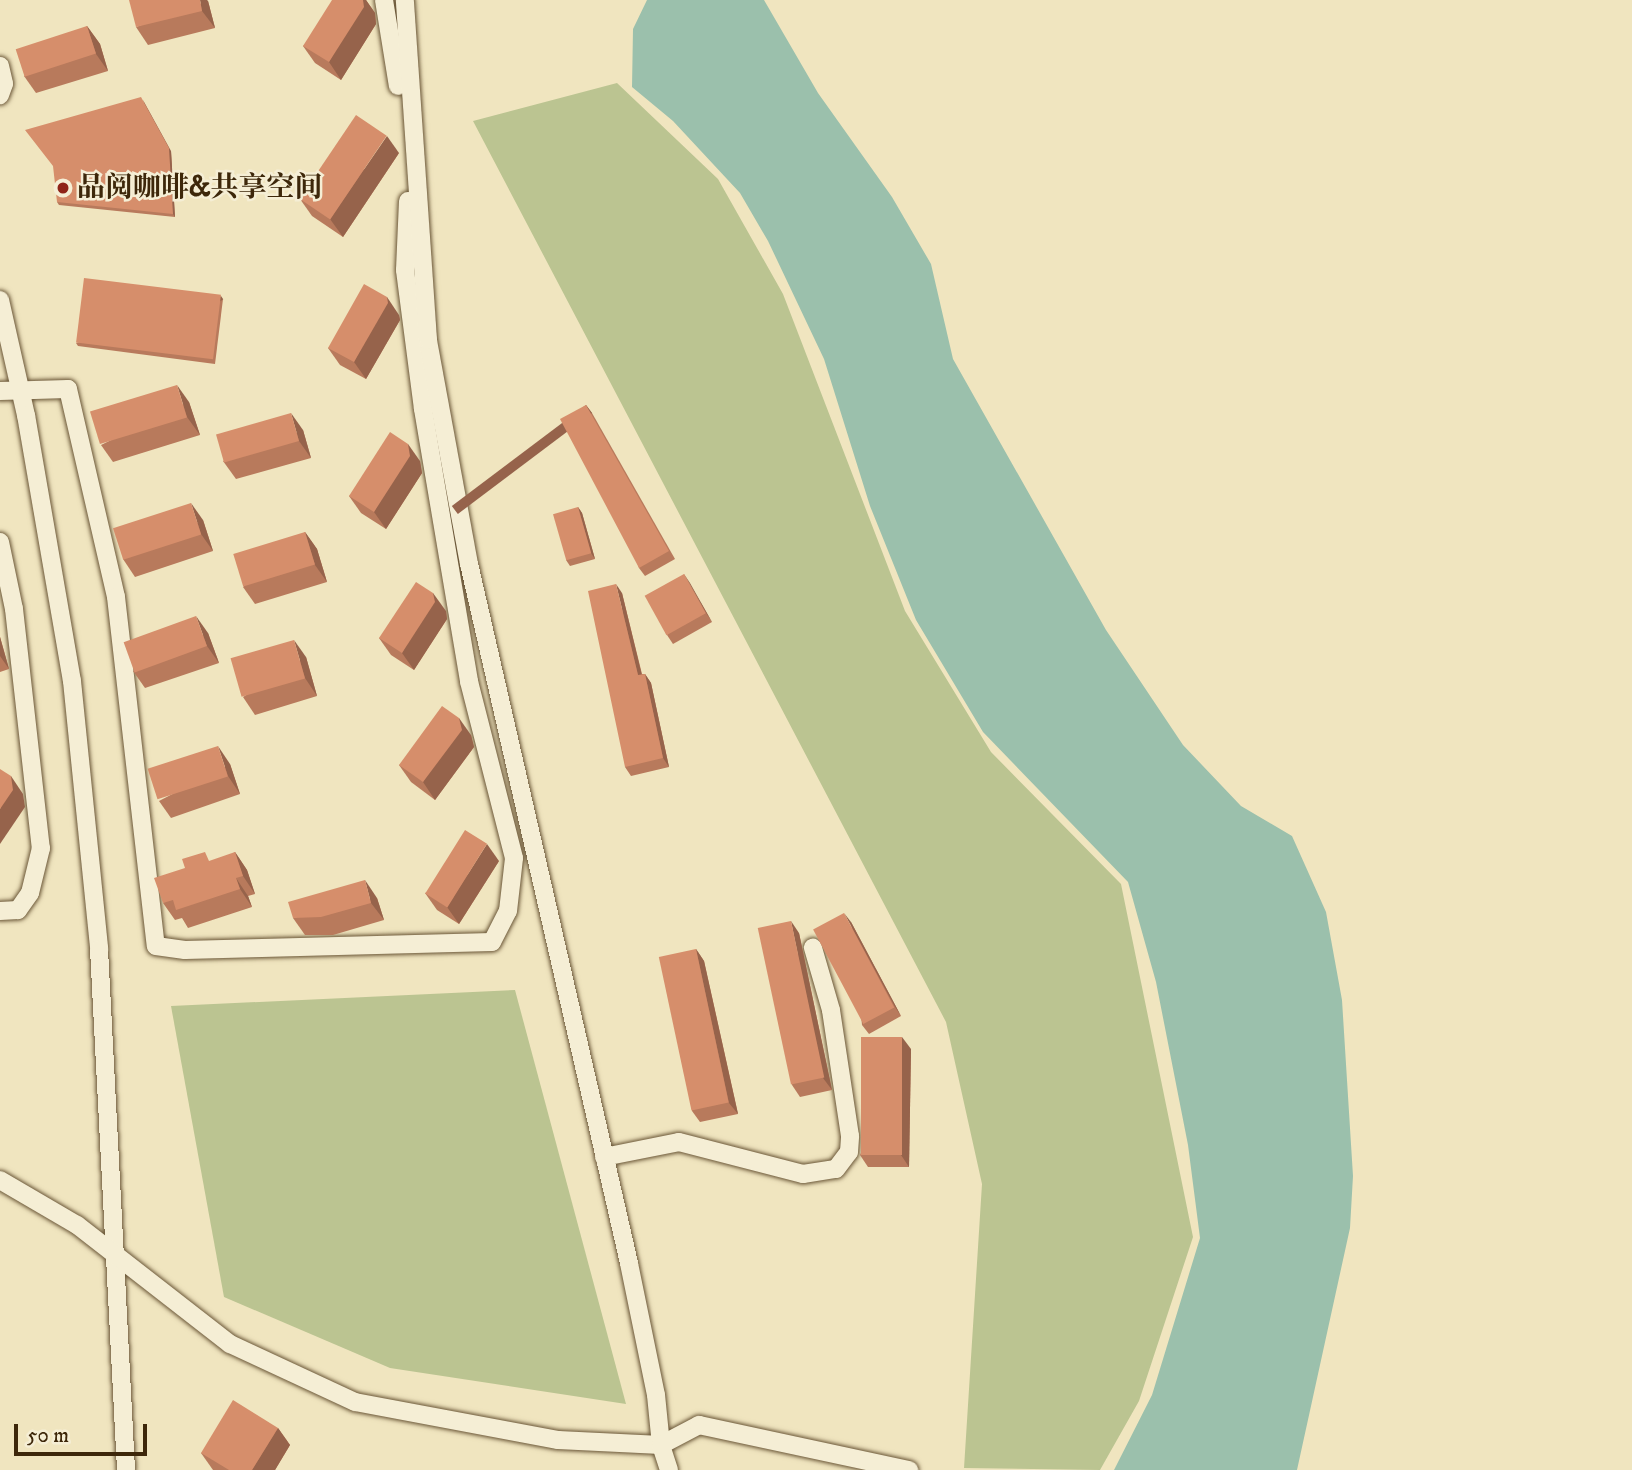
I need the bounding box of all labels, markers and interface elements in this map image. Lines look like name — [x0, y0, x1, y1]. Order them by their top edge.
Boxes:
place label: 品阅咖啡&共享空间 — [77, 171, 323, 205]
marker: 品阅咖啡&共享空间 — [55, 180, 71, 196]
scale bar — [18, 1410, 150, 1454]
text: 50 m — [27, 1423, 69, 1449]

